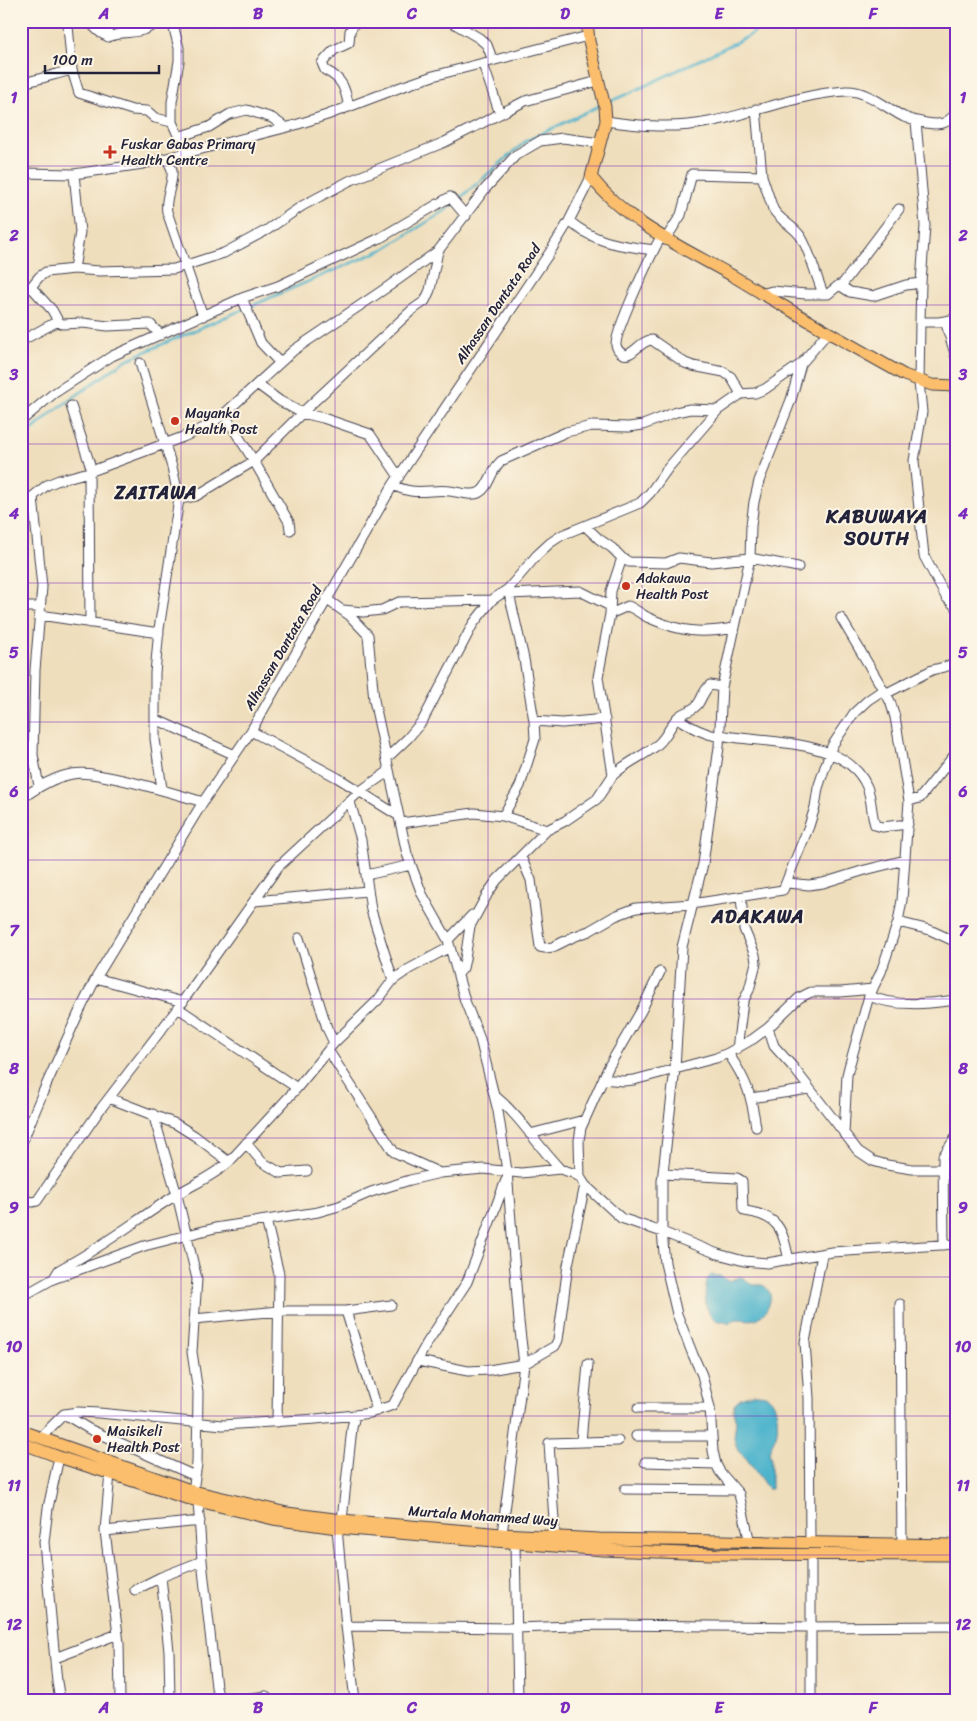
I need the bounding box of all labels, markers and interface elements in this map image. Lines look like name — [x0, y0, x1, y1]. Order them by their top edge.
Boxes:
text: A — [98, 0, 109, 28]
text: B — [253, 0, 264, 28]
text: C — [406, 0, 418, 28]
text: D — [560, 0, 570, 28]
text: E — [715, 0, 725, 28]
text: F — [868, 0, 879, 28]
scale bar — [45, 42, 159, 74]
text: 100 m — [52, 47, 93, 73]
text: 1 — [11, 83, 18, 112]
text: 1 — [960, 83, 967, 112]
place label: Fuskar Gabas Primary Health Centre — [121, 132, 256, 173]
marker: Fuskar Gabas Primary Health Centre — [103, 145, 117, 159]
text: 2 — [8, 221, 19, 250]
text: 2 — [957, 221, 968, 250]
street label: Alhassan Dantata Road — [448, 237, 549, 370]
text: 3 — [9, 360, 19, 389]
text: 3 — [958, 360, 968, 389]
place label: Mayanka Health Post — [185, 401, 258, 442]
marker: Mayanka Health Post — [169, 415, 181, 427]
district label: ZAITAWA — [113, 476, 198, 509]
text: 4 — [8, 499, 19, 528]
text: 4 — [957, 499, 968, 528]
district label: KABUWAYA SOUTH — [825, 500, 928, 555]
place label: Adakawa Health Post — [635, 566, 709, 607]
street label: Alhassan Dantata Road — [236, 579, 330, 716]
marker: Adakawa Health Post — [620, 580, 632, 592]
text: 5 — [9, 638, 19, 667]
text: 5 — [958, 638, 968, 667]
text: 6 — [8, 777, 19, 806]
text: 6 — [957, 777, 968, 806]
district label: ADAKAWA — [711, 900, 804, 933]
text: 7 — [9, 916, 20, 945]
text: 7 — [958, 916, 969, 945]
text: 8 — [8, 1054, 19, 1083]
text: 8 — [957, 1054, 968, 1083]
text: 9 — [9, 1193, 19, 1222]
text: 9 — [958, 1193, 968, 1222]
text: 10 — [6, 1332, 22, 1361]
text: 10 — [955, 1332, 971, 1361]
place label: Maisikeli Health Post — [107, 1419, 180, 1460]
marker: Maisikeli Health Post — [91, 1433, 103, 1445]
text: 11 — [7, 1471, 21, 1500]
text: 11 — [956, 1471, 970, 1500]
street label: Murtala Mohammed Way — [407, 1498, 559, 1534]
text: 12 — [6, 1610, 23, 1639]
text: 12 — [955, 1610, 972, 1639]
text: A — [98, 1693, 109, 1721]
text: B — [253, 1693, 264, 1721]
text: C — [406, 1693, 418, 1721]
text: D — [560, 1693, 570, 1721]
text: E — [715, 1693, 725, 1721]
text: F — [868, 1693, 879, 1721]

